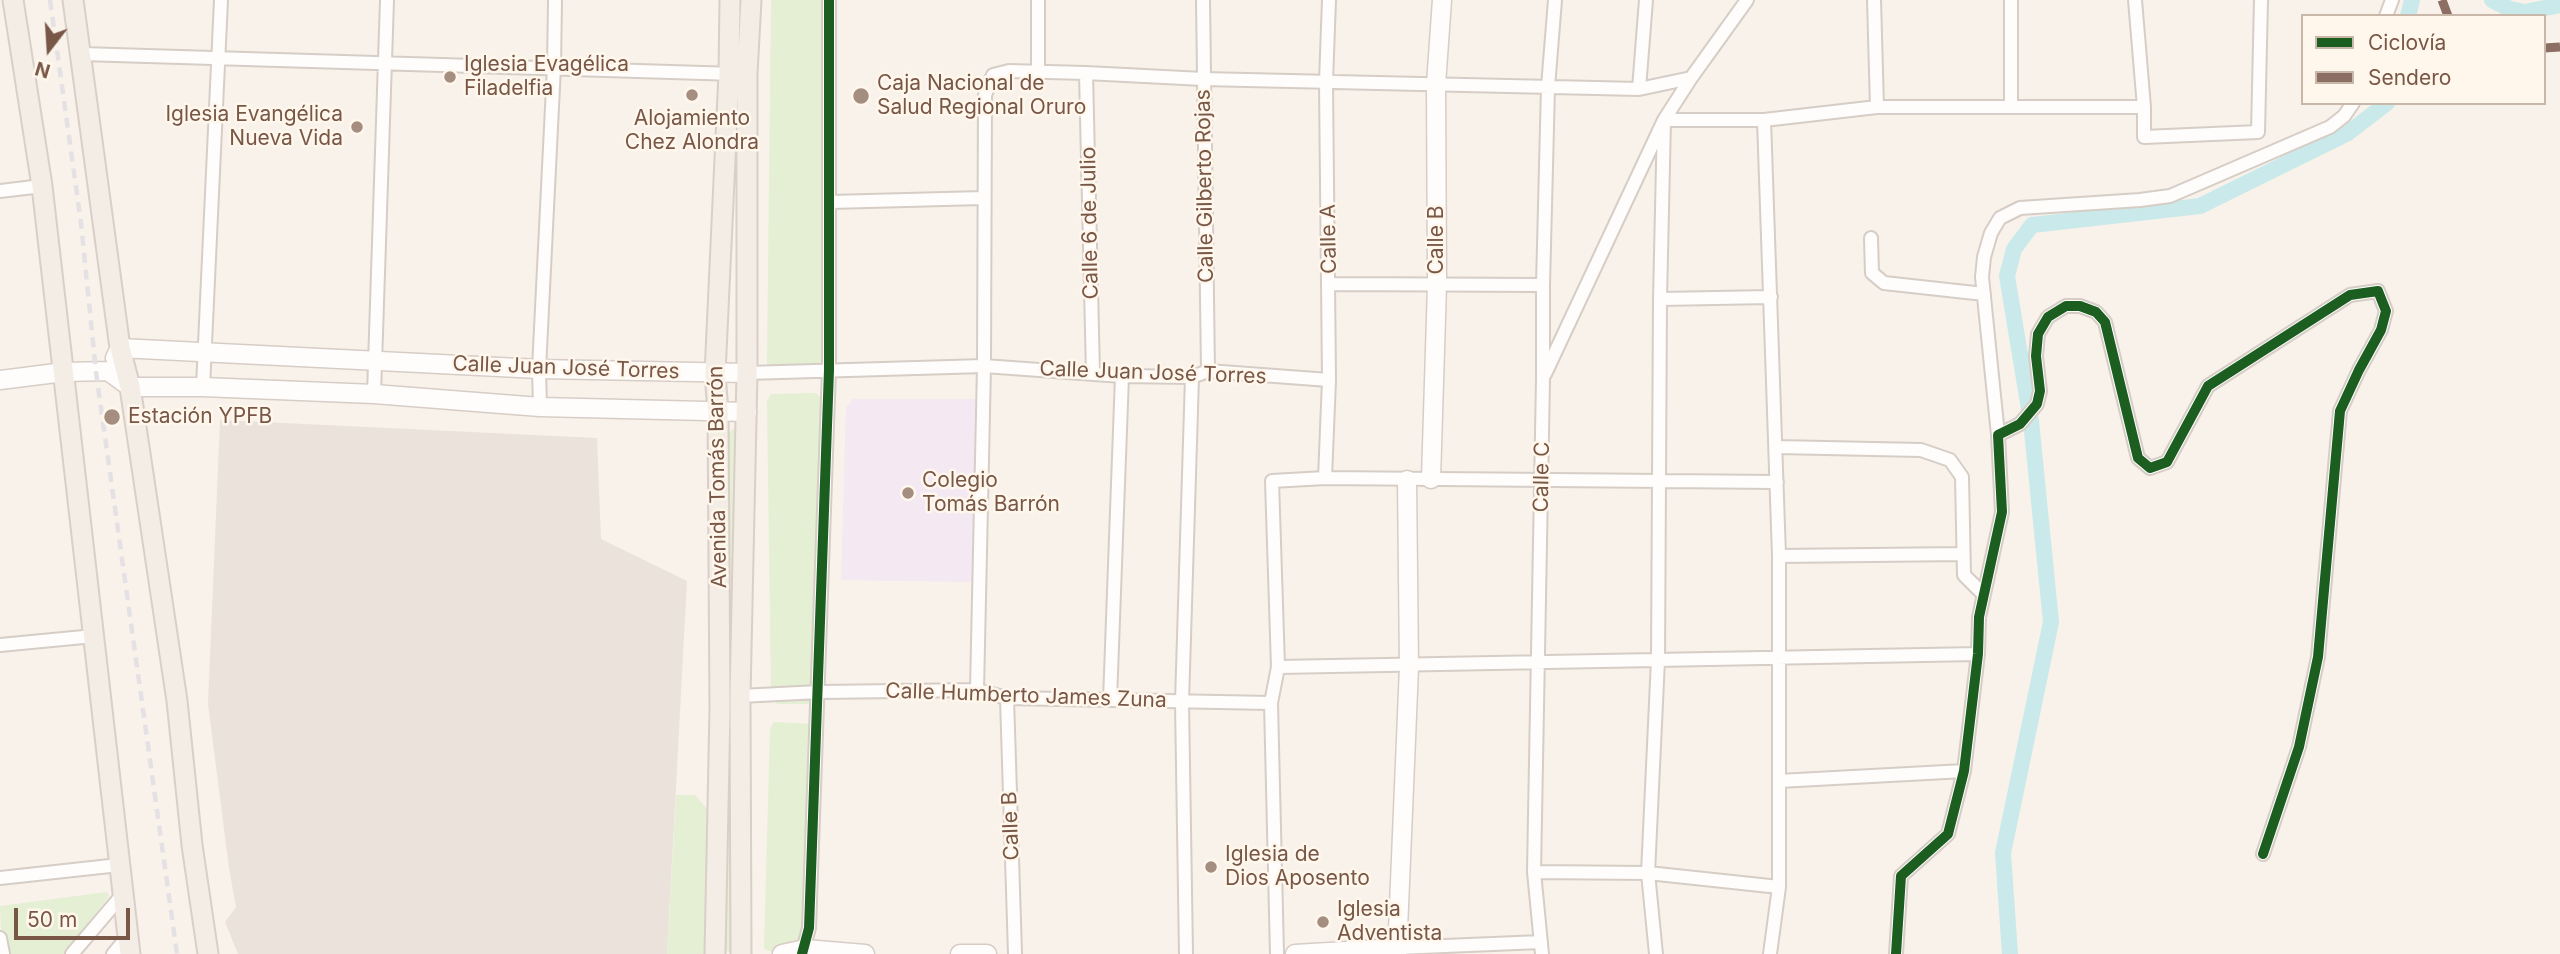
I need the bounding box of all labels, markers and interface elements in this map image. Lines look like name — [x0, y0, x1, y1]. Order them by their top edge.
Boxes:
north arrow — [14, 14, 84, 84]
legend — [2301, 14, 2546, 105]
text: Ciclovía — [2368, 30, 2446, 55]
place label: Iglesia Evagélica Filadelfia — [464, 52, 629, 102]
text: N — [32, 56, 53, 83]
text: Sendero — [2368, 65, 2451, 90]
marker: Iglesia Evagélica Filadelfia — [442, 69, 458, 85]
place label: Caja Nacional de Salud Regional Oruro — [877, 71, 1086, 121]
marker: Caja Nacional de Salud Regional Oruro — [851, 86, 871, 106]
marker: Alojamiento Chez Alondra — [684, 87, 700, 103]
street label: Calle Gilberto Rojas — [1191, 89, 1219, 283]
place label: Iglesia Evangélica Nueva Vida — [165, 102, 343, 152]
place label: Alojamiento Chez Alondra — [625, 106, 759, 156]
marker: Iglesia Evangélica Nueva Vida — [349, 119, 365, 135]
street label: Calle 6 de Julio — [1076, 147, 1104, 299]
street label: Calle A — [1316, 204, 1342, 274]
street label: Calle B — [1424, 205, 1450, 275]
street label: Calle Juan José Torres — [452, 351, 680, 385]
street label: Calle Juan José Torres — [1039, 356, 1267, 390]
street label: Avenida Tomás Barrón — [703, 365, 733, 589]
place label: Estación YPFB — [128, 404, 272, 430]
marker: Estación YPFB — [102, 407, 122, 427]
street label: Calle C — [1529, 441, 1555, 513]
place label: Colegio Tomás Barrón — [922, 468, 1060, 518]
marker: Colegio Tomás Barrón — [900, 485, 916, 501]
street label: Calle Humberto James Zuna — [885, 678, 1167, 714]
street label: Calle B — [997, 791, 1025, 861]
place label: Iglesia de Dios Aposento — [1225, 842, 1370, 892]
marker: Iglesia de Dios Aposento — [1203, 859, 1219, 875]
scale bar — [18, 894, 133, 938]
place label: Iglesia Adventista — [1337, 897, 1442, 947]
text: 50 m — [27, 907, 77, 932]
marker: Iglesia Adventista — [1315, 914, 1331, 930]

